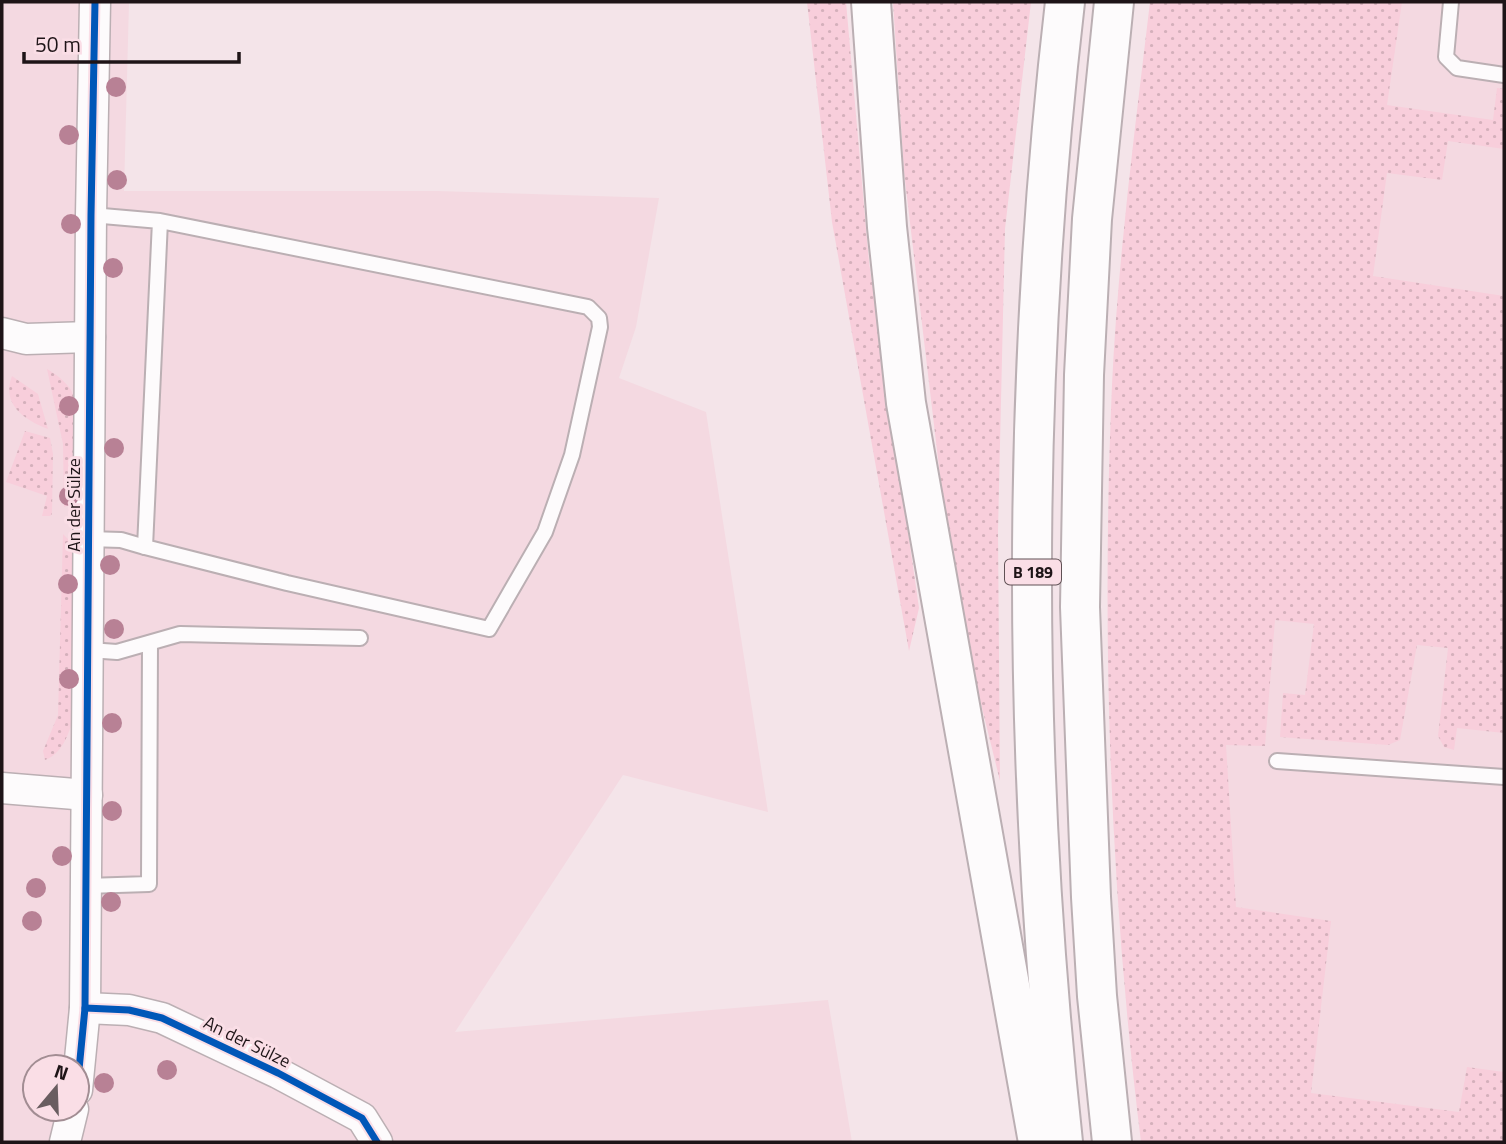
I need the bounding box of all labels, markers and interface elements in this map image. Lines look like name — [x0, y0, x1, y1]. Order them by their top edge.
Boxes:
scale bar — [24, 21, 240, 65]
text: 50 m — [35, 28, 81, 60]
street label: An der Sülze — [60, 458, 87, 552]
road number: B 189 — [1005, 559, 1061, 584]
street label: An der Sülze — [199, 1009, 295, 1074]
north arrow — [21, 1053, 91, 1123]
text: N — [51, 1056, 73, 1087]

